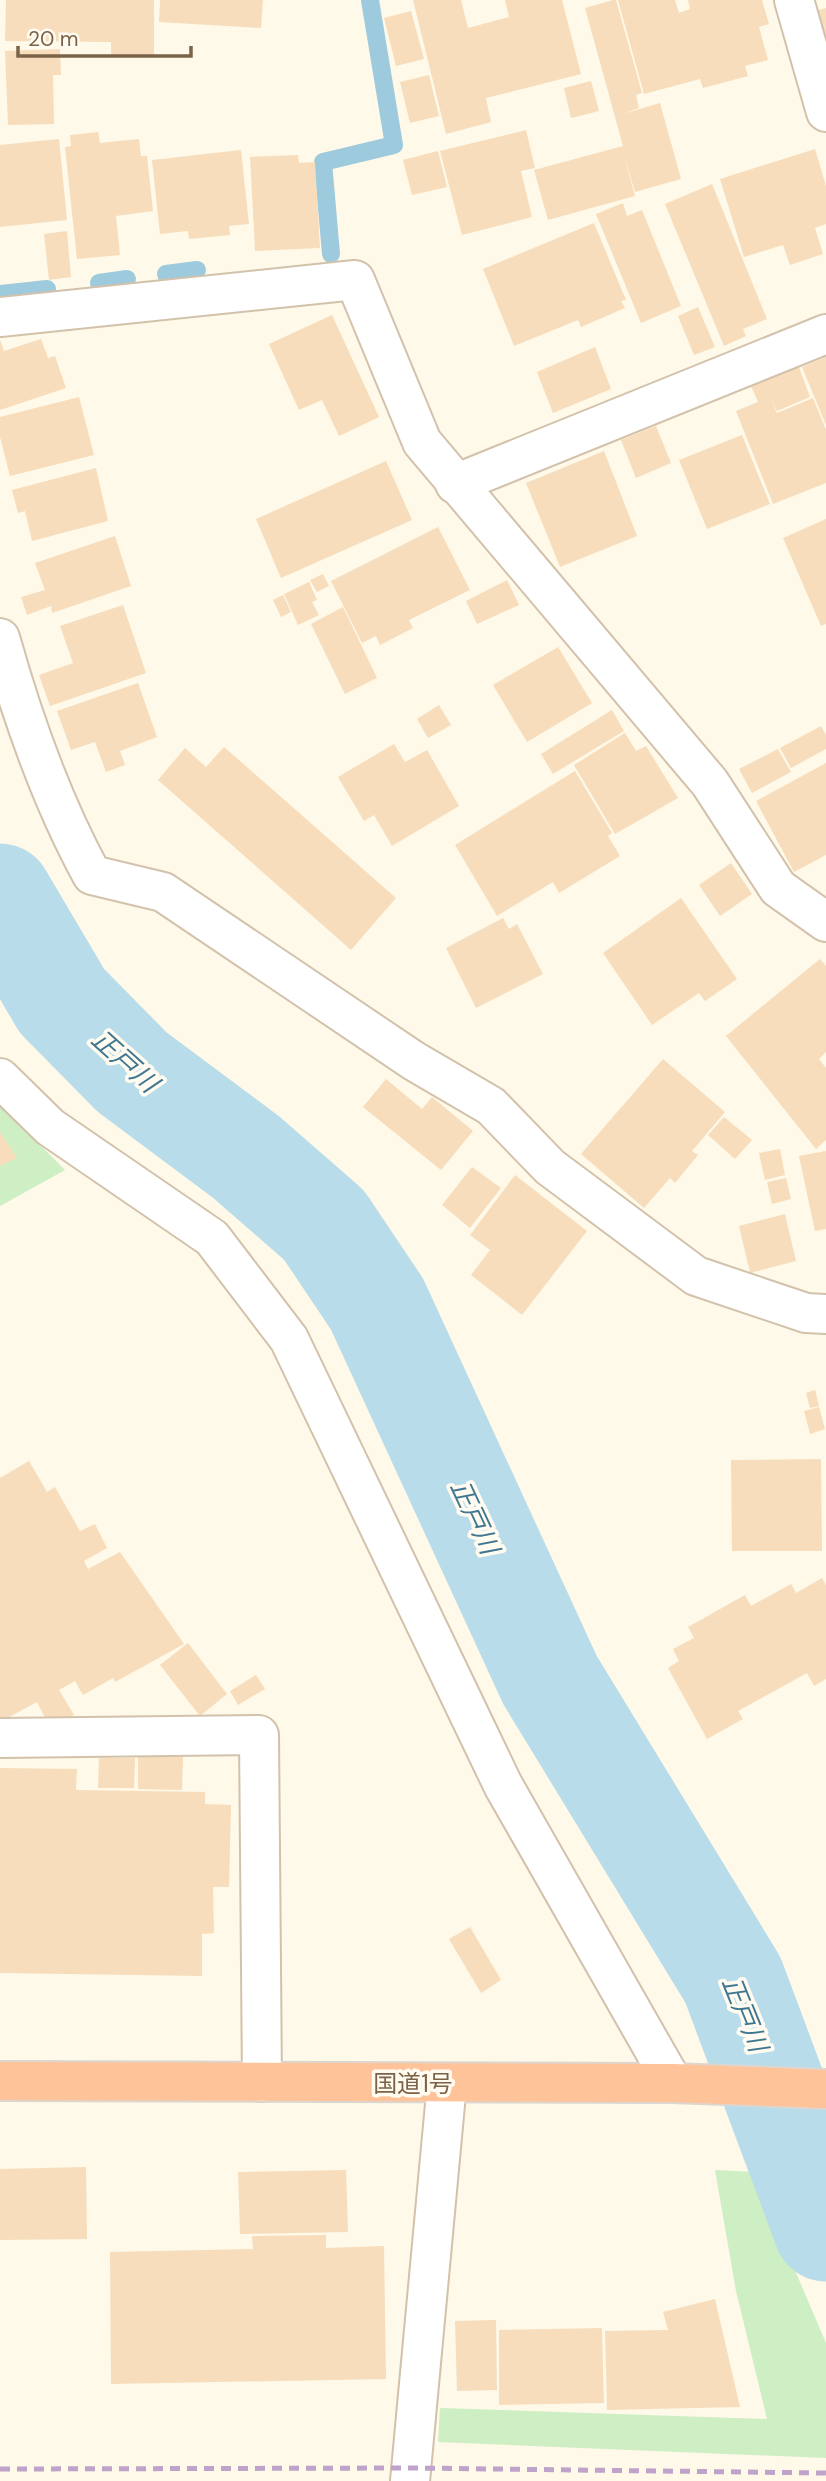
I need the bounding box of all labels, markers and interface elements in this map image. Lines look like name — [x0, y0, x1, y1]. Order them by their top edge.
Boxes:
scale bar — [18, 14, 191, 58]
text: 20 m — [28, 25, 79, 53]
water label: 正戸川 — [85, 1022, 168, 1102]
water label: 正戸川 — [443, 1474, 508, 1562]
water label: 正戸川 — [715, 1971, 776, 2059]
street label: 国道1号 — [373, 2068, 453, 2099]

